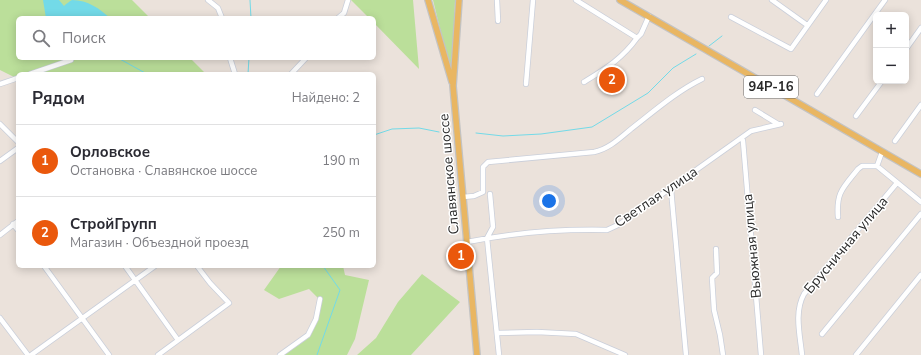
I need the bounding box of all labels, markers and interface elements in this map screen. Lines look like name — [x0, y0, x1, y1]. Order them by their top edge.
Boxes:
map controls — [873, 12, 909, 84]
button: + — [873, 12, 909, 48]
search box — [16, 16, 376, 60]
icon: search — [30, 27, 52, 49]
text: Поиск — [62, 28, 106, 48]
button: − — [873, 48, 909, 84]
pin: 2 — [599, 65, 625, 95]
road number: 94Р-16 — [744, 76, 798, 98]
text: Рядом — [32, 87, 85, 110]
text: Найдено: 2 — [292, 89, 360, 107]
street label: Славянское шоссе — [434, 113, 464, 235]
text: Орловское — [70, 142, 150, 162]
text: 1 — [41, 152, 49, 170]
text: 190 m — [322, 152, 360, 170]
text: Остановка · Славянское шоссе — [70, 162, 257, 180]
street label: Светлая улица — [611, 162, 701, 232]
your location — [539, 191, 559, 211]
street label: Брусничная улица — [800, 192, 892, 298]
street label: Вьюжная улица — [738, 193, 766, 299]
text: СтройГрупп — [70, 214, 157, 234]
text: 2 — [41, 224, 49, 242]
text: 250 m — [322, 224, 360, 242]
text: Магазин · Объездной проезд — [70, 234, 249, 252]
pin: 1 — [448, 241, 474, 271]

